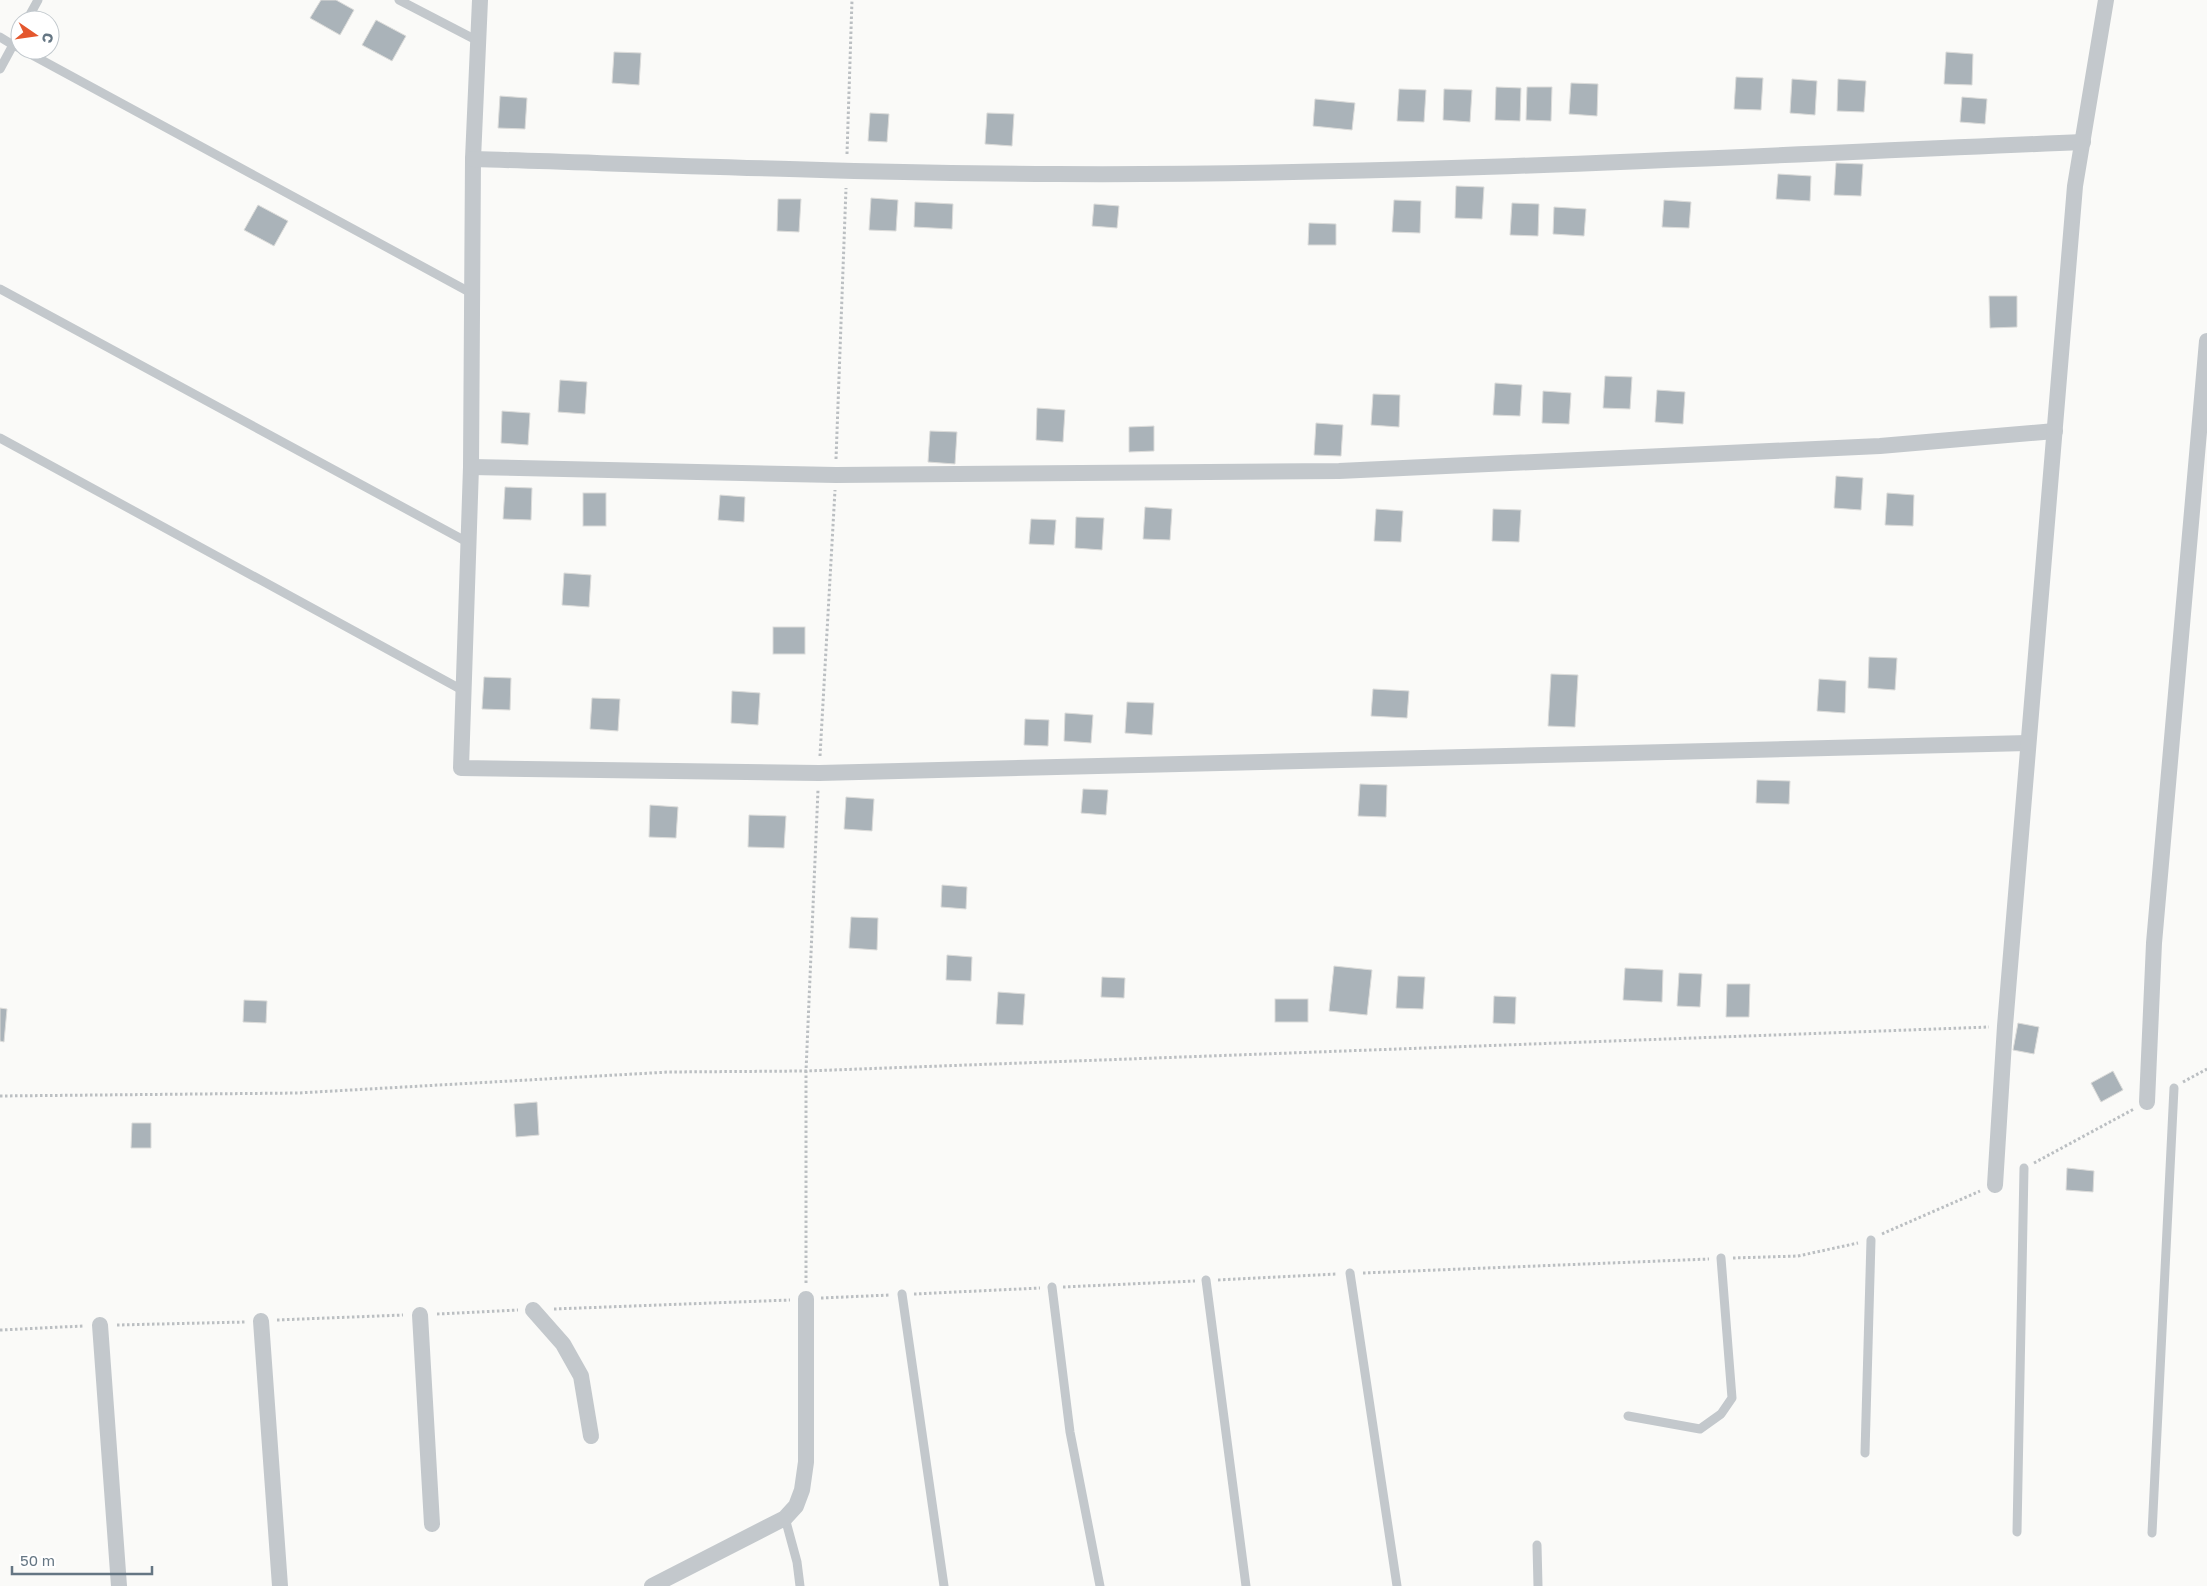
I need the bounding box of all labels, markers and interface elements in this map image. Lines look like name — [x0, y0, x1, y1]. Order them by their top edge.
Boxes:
north arrow — [10, 10, 60, 60]
text: С — [39, 31, 58, 45]
scale bar — [12, 1544, 152, 1576]
text: 50 m — [20, 1551, 55, 1569]

